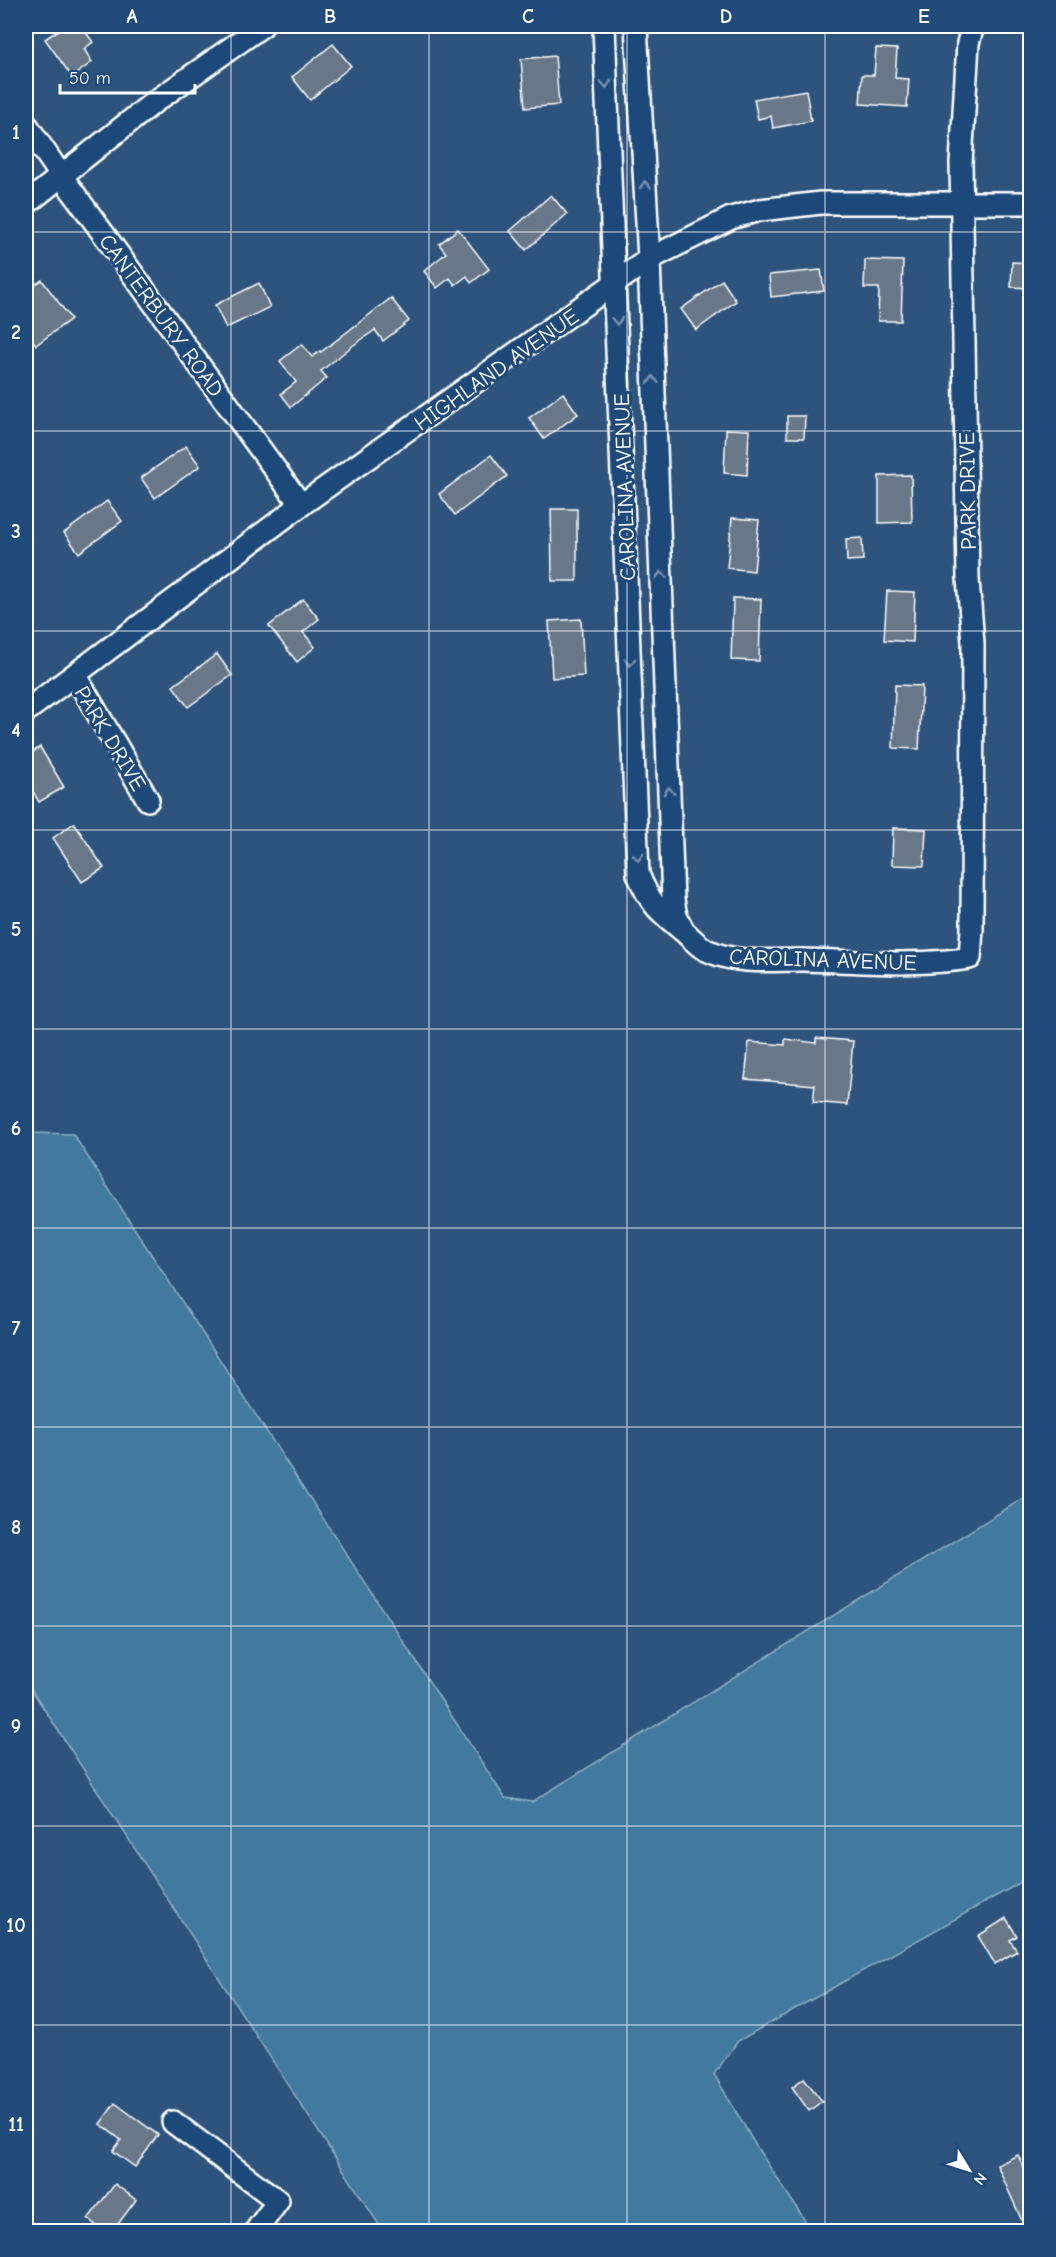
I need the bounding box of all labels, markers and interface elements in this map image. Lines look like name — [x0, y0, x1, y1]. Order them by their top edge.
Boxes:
text: A — [126, 5, 138, 28]
text: B — [324, 5, 336, 28]
text: C — [522, 5, 534, 28]
text: D — [720, 5, 732, 28]
text: E — [918, 5, 930, 28]
scale bar — [60, 57, 195, 95]
text: 50 m — [69, 68, 111, 89]
one-way arrow — [600, 79, 613, 88]
text: 1 — [12, 121, 20, 144]
one-way arrow — [639, 181, 652, 190]
street label: CANTERBURY ROAD — [93, 229, 229, 402]
street label: HIGHLAND AVENUE — [409, 303, 584, 436]
one-way arrow — [611, 316, 624, 325]
text: 2 — [11, 321, 21, 344]
one-way arrow — [647, 375, 660, 384]
street label: CAROLINA AVENUE — [609, 393, 641, 581]
street label: PARK DRIVE — [954, 432, 982, 550]
text: 3 — [11, 520, 21, 543]
one-way arrow — [654, 570, 667, 579]
one-way arrow — [624, 658, 637, 667]
street label: PARK DRIVE — [69, 681, 152, 796]
text: 4 — [11, 719, 21, 742]
one-way arrow — [662, 786, 675, 795]
one-way arrow — [631, 853, 644, 862]
text: 5 — [11, 918, 21, 941]
street label: CAROLINA AVENUE — [729, 944, 917, 976]
text: 6 — [11, 1117, 21, 1140]
text: 7 — [12, 1317, 21, 1340]
text: 8 — [11, 1516, 21, 1539]
text: 9 — [11, 1715, 21, 1738]
text: 10 — [6, 1914, 26, 1937]
text: 11 — [8, 2113, 24, 2136]
north arrow — [939, 2140, 999, 2200]
text: N — [970, 2169, 990, 2188]

